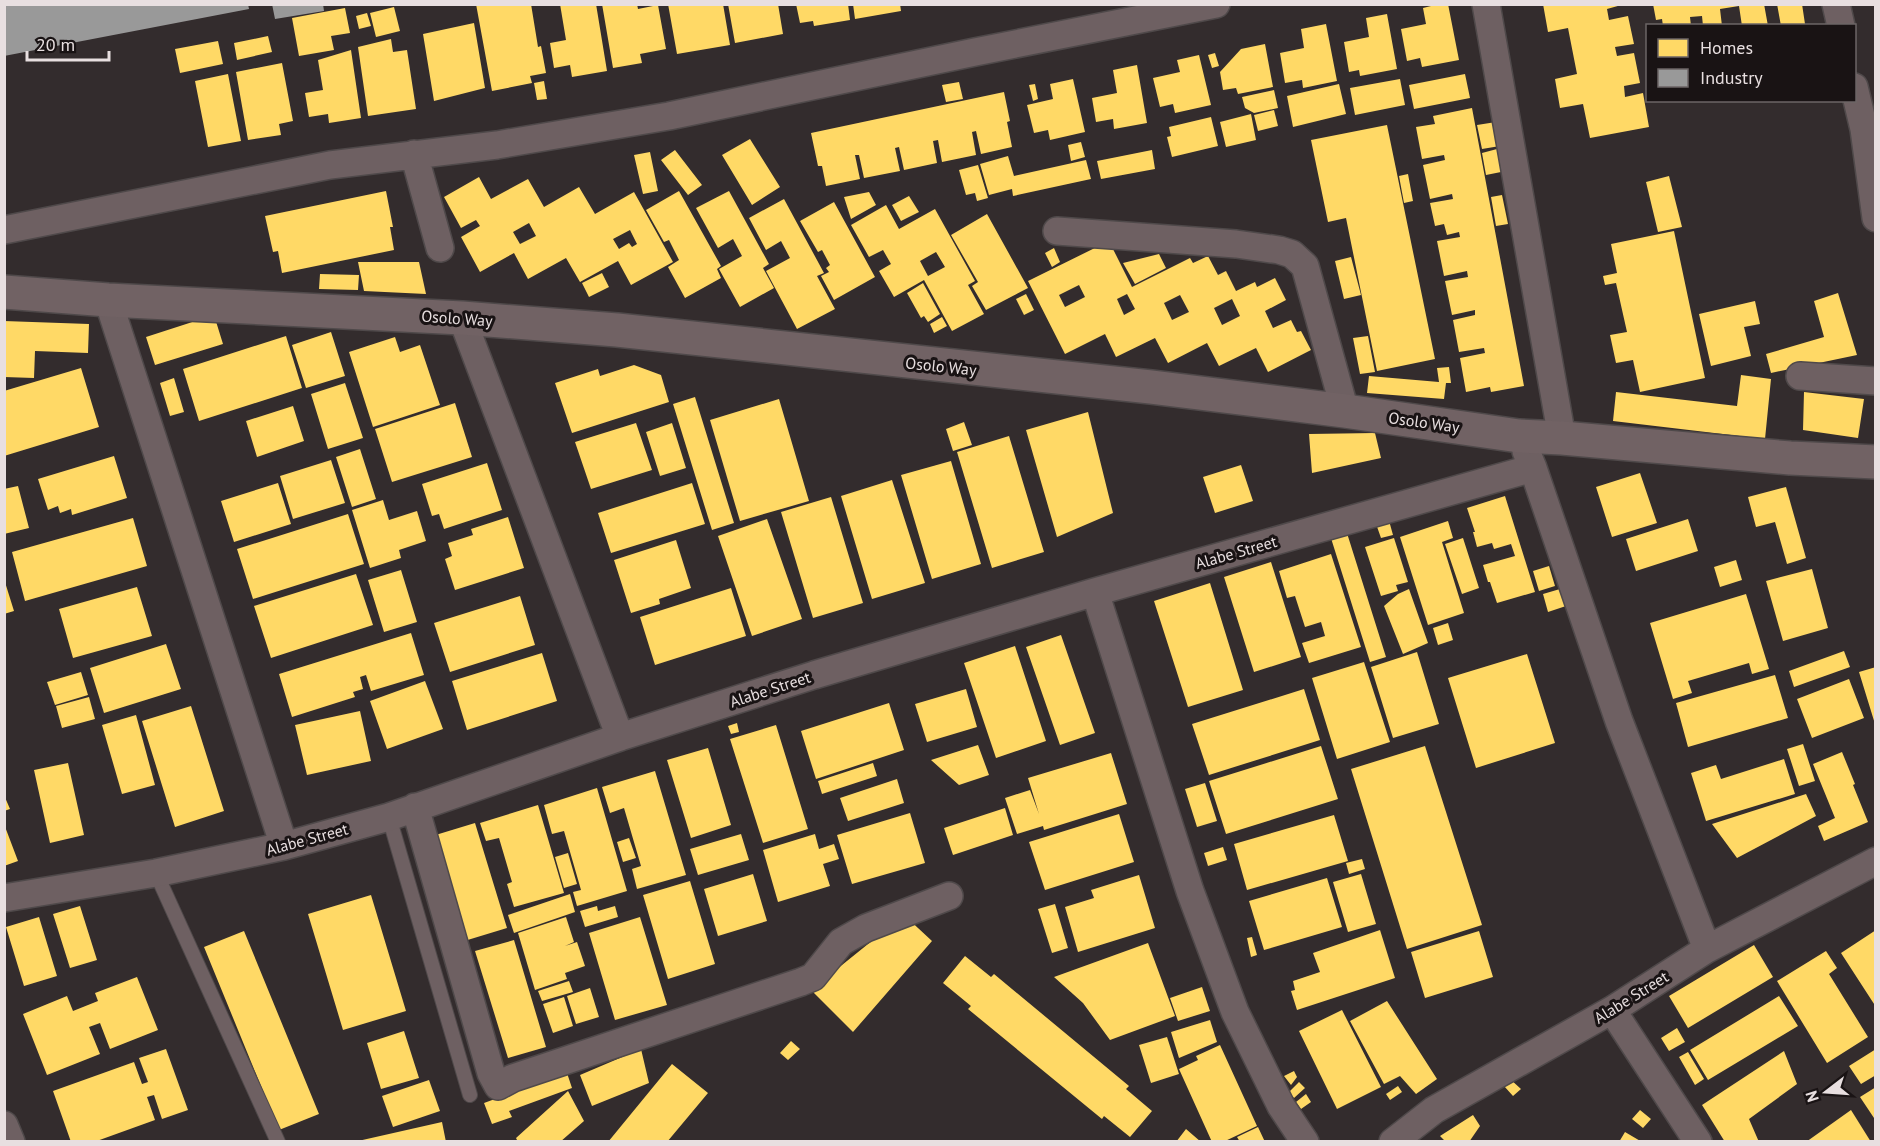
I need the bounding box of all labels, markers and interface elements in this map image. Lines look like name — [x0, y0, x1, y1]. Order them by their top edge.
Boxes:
scale bar — [27, 24, 110, 62]
legend — [1646, 24, 1856, 102]
text: 20 m — [36, 33, 75, 56]
text: Homes — [1700, 36, 1753, 59]
text: Industry — [1700, 66, 1763, 89]
street label: Osolo Way — [421, 306, 494, 331]
street label: Osolo Way — [904, 352, 978, 380]
street label: Osolo Way — [1387, 407, 1461, 437]
street label: Alabe Street — [1193, 531, 1280, 573]
street label: Alabe Street — [727, 666, 814, 711]
street label: Alabe Street — [264, 818, 351, 860]
street label: Alabe Street — [1590, 966, 1672, 1028]
north arrow — [1796, 1062, 1856, 1122]
text: N — [1801, 1088, 1823, 1104]

